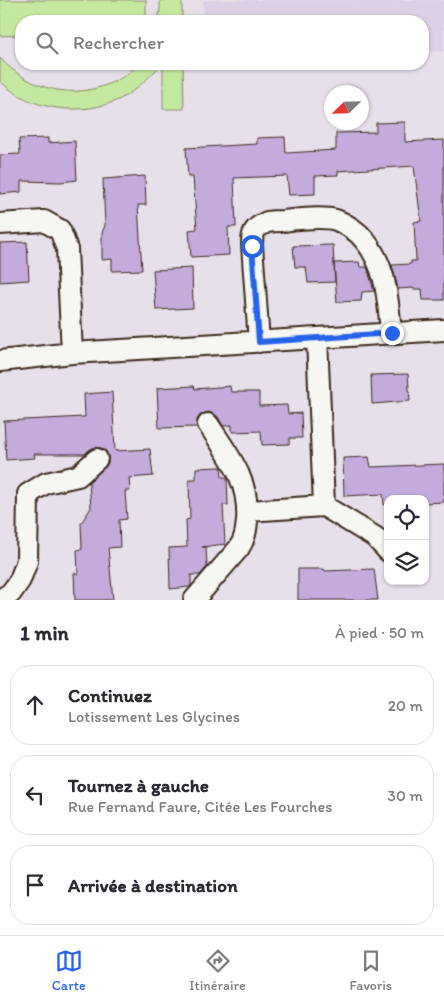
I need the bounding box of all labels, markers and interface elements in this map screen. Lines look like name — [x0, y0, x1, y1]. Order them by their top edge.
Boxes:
search box — [15, 15, 429, 70]
icon: search — [33, 29, 61, 57]
text: Rechercher — [73, 31, 164, 54]
north arrow — [324, 85, 369, 130]
route start — [241, 235, 264, 258]
route end — [381, 322, 404, 345]
map controls — [384, 495, 429, 585]
button: locate — [384, 495, 429, 540]
button: layers — [384, 540, 429, 585]
text: 1 min — [20, 620, 69, 645]
text: À pied · 50 m — [335, 623, 424, 642]
text: Continuez — [68, 684, 152, 707]
icon: ahead — [21, 691, 49, 719]
text: 20 m — [388, 696, 423, 715]
text: Lotissement Les Glycines — [68, 707, 240, 726]
text: Tournez à gauche — [68, 774, 209, 797]
icon: left — [21, 781, 49, 809]
text: 30 m — [387, 786, 423, 805]
text: Rue Fernand Faure, Citée Les Fourches — [68, 797, 332, 816]
icon: arrive — [21, 871, 49, 899]
text: Arrivée à destination — [68, 874, 238, 897]
tab: Carte — [52, 947, 86, 994]
tab: Itinéraire — [189, 947, 246, 994]
tab: Favoris — [349, 947, 392, 994]

